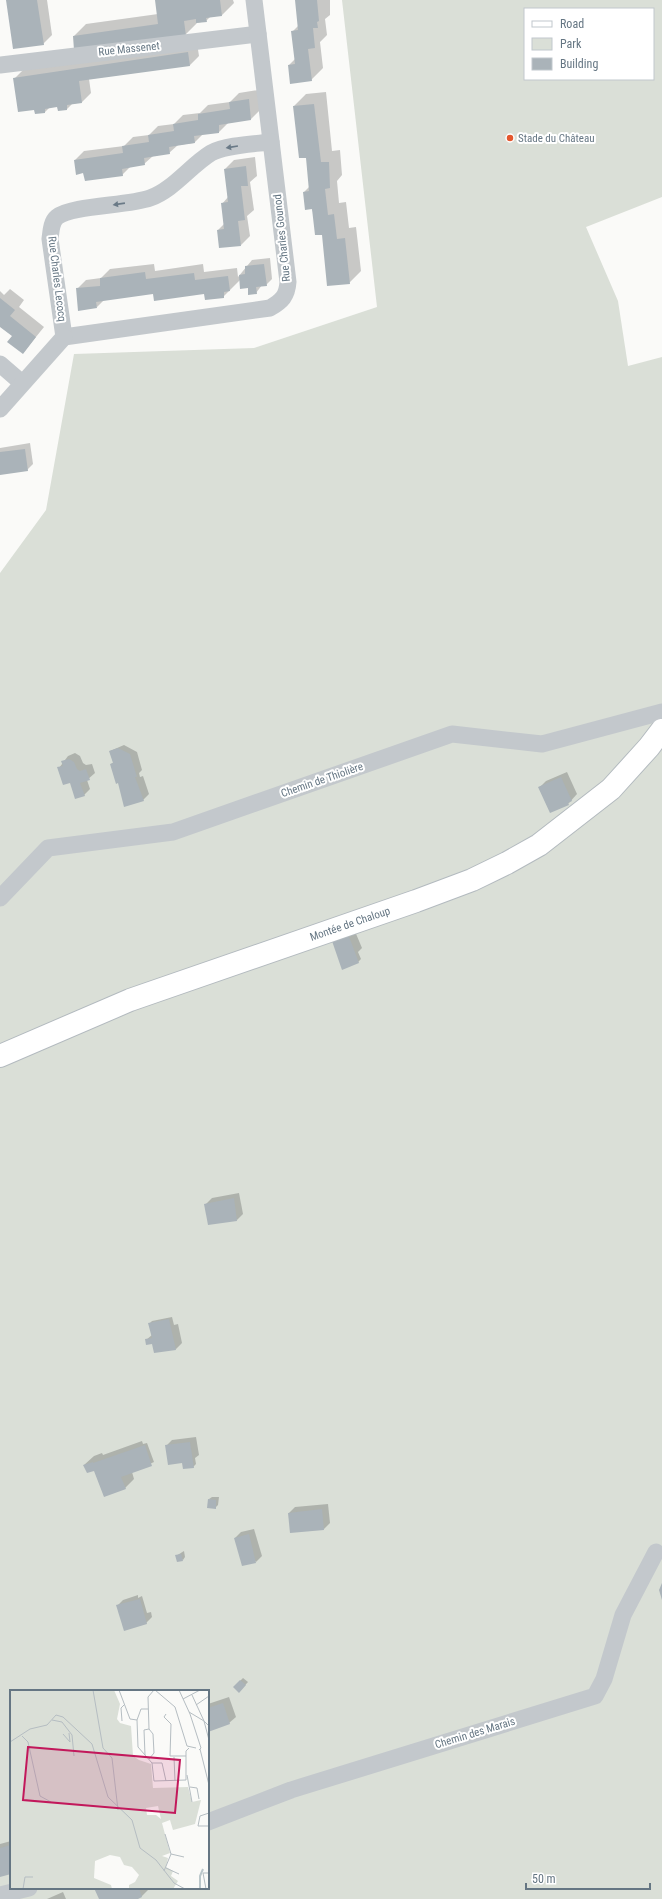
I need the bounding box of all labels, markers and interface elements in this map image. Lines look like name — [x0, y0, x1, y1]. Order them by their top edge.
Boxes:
legend — [524, 8, 654, 80]
text: Road — [560, 17, 584, 31]
text: Park — [560, 37, 582, 51]
street label: Rue Massenet — [98, 39, 160, 59]
text: Building — [560, 57, 598, 71]
place label: Stade du Château — [518, 132, 594, 145]
marker: Stade du Château — [505, 133, 515, 143]
one-way arrow — [226, 144, 239, 150]
street label: Rue Charles Gounod — [271, 194, 293, 282]
one-way arrow — [113, 201, 125, 208]
street label: Rue Charles Lecocq — [45, 236, 69, 322]
street label: Chemin de Thiolière — [279, 760, 365, 800]
street label: Montée de Chaloup — [308, 904, 392, 944]
inset map — [10, 1690, 209, 1889]
street label: Chemin des Marais — [433, 1715, 517, 1751]
scale bar — [526, 1865, 650, 1891]
text: 50 m — [532, 1872, 556, 1886]

